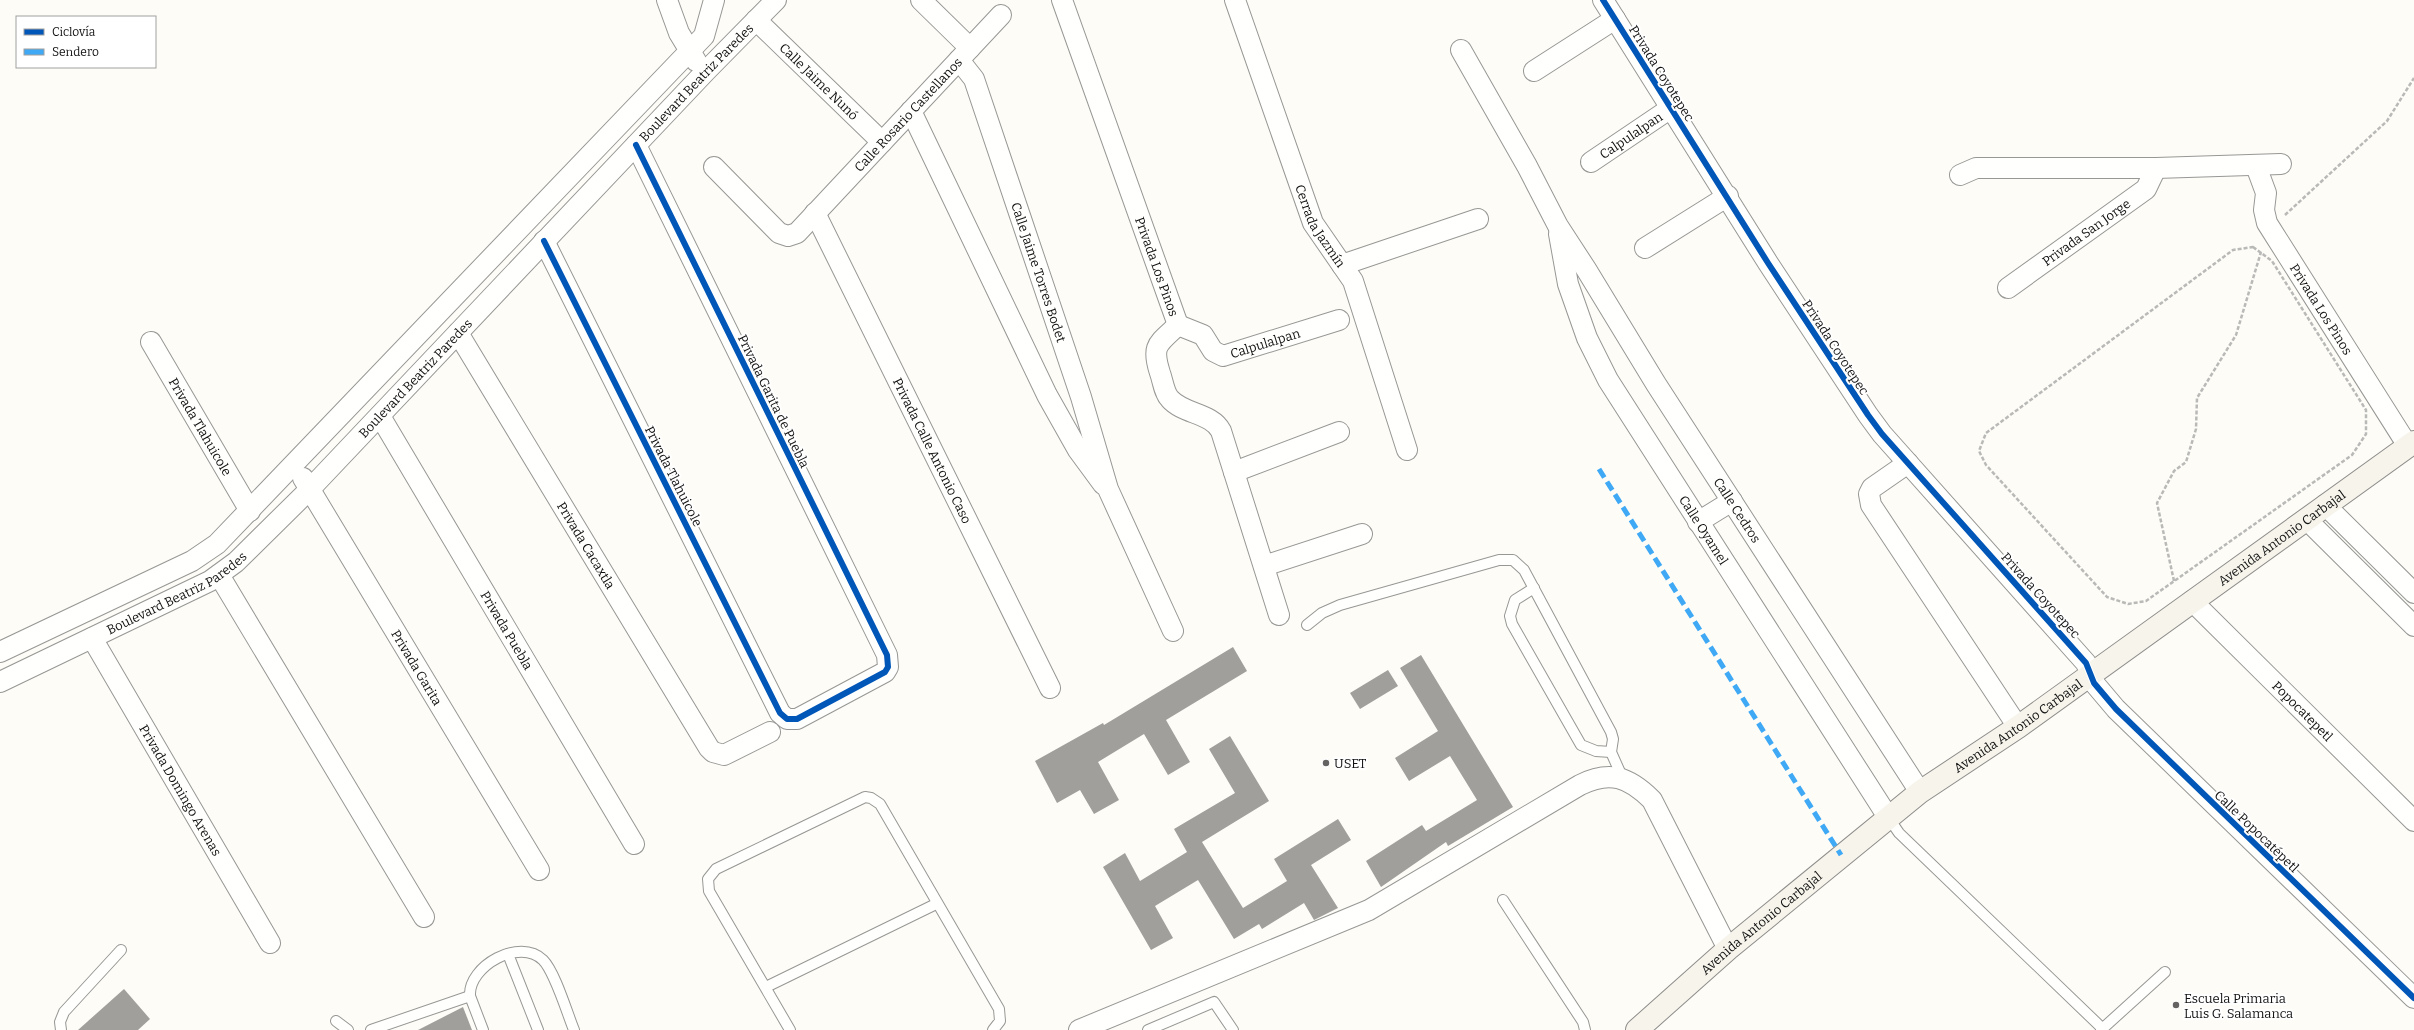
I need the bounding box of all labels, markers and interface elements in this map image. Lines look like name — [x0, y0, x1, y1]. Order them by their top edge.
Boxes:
legend — [16, 16, 156, 68]
street label: Boulevard Beatriz Paredes — [636, 21, 757, 145]
street label: Privada Coyotepec — [1626, 23, 1697, 124]
text: Ciclovía — [52, 25, 96, 39]
street label: Calle Jaime Nunó — [776, 40, 861, 123]
text: Sendero — [52, 45, 99, 59]
street label: Calle Rosario Castellanos — [851, 55, 965, 175]
street label: Calpulalpan — [1597, 109, 1666, 162]
street label: Cerrada Jazmín — [1292, 182, 1349, 271]
street label: Privada San Jorge — [2039, 196, 2133, 269]
street label: Calle Jaime Torres Bodet — [1008, 201, 1069, 344]
street label: Privada Los Pinos — [1132, 215, 1181, 318]
street label: Privada Los Pinos — [2287, 261, 2355, 357]
street label: Privada Coyotepec — [1799, 297, 1872, 398]
street label: Boulevard Beatriz Paredes — [356, 316, 475, 441]
street label: Calpulalpan — [1228, 325, 1303, 361]
street label: Privada Garita de Puebla — [735, 332, 812, 470]
street label: Privada Tlahuicole — [166, 375, 235, 478]
street label: Privada Calle Antonio Caso — [890, 375, 974, 526]
street label: Privada Tlahuicole — [642, 424, 705, 529]
street label: Calle Cedros — [1711, 475, 1764, 546]
street label: Avenida Antonio Carbajal — [2215, 487, 2348, 589]
street label: Calle Oyamel — [1676, 493, 1731, 568]
street label: Privada Cacaxtla — [554, 499, 618, 592]
street label: Boulevard Beatriz Paredes — [104, 549, 250, 638]
street label: Privada Coyotepec — [1998, 549, 2083, 642]
street label: Privada Puebla — [478, 588, 536, 672]
street label: Privada Garita — [388, 627, 445, 708]
street label: Avenida Antonio Carbajal — [1951, 676, 2085, 776]
street label: Popocatepetl — [2269, 678, 2336, 744]
street label: Privada Domingo Arenas — [136, 722, 224, 859]
place label: USET — [1334, 756, 1367, 771]
marker: USET — [1321, 758, 1331, 768]
street label: Calle Popocatépetl — [2212, 787, 2302, 875]
street label: Avenida Antonio Carbajal — [1698, 868, 1825, 978]
place label: Escuela Primaria Luis G. Salamanca — [2184, 991, 2293, 1021]
marker: Escuela Primaria Luis G. Salamanca — [2171, 1000, 2181, 1010]

